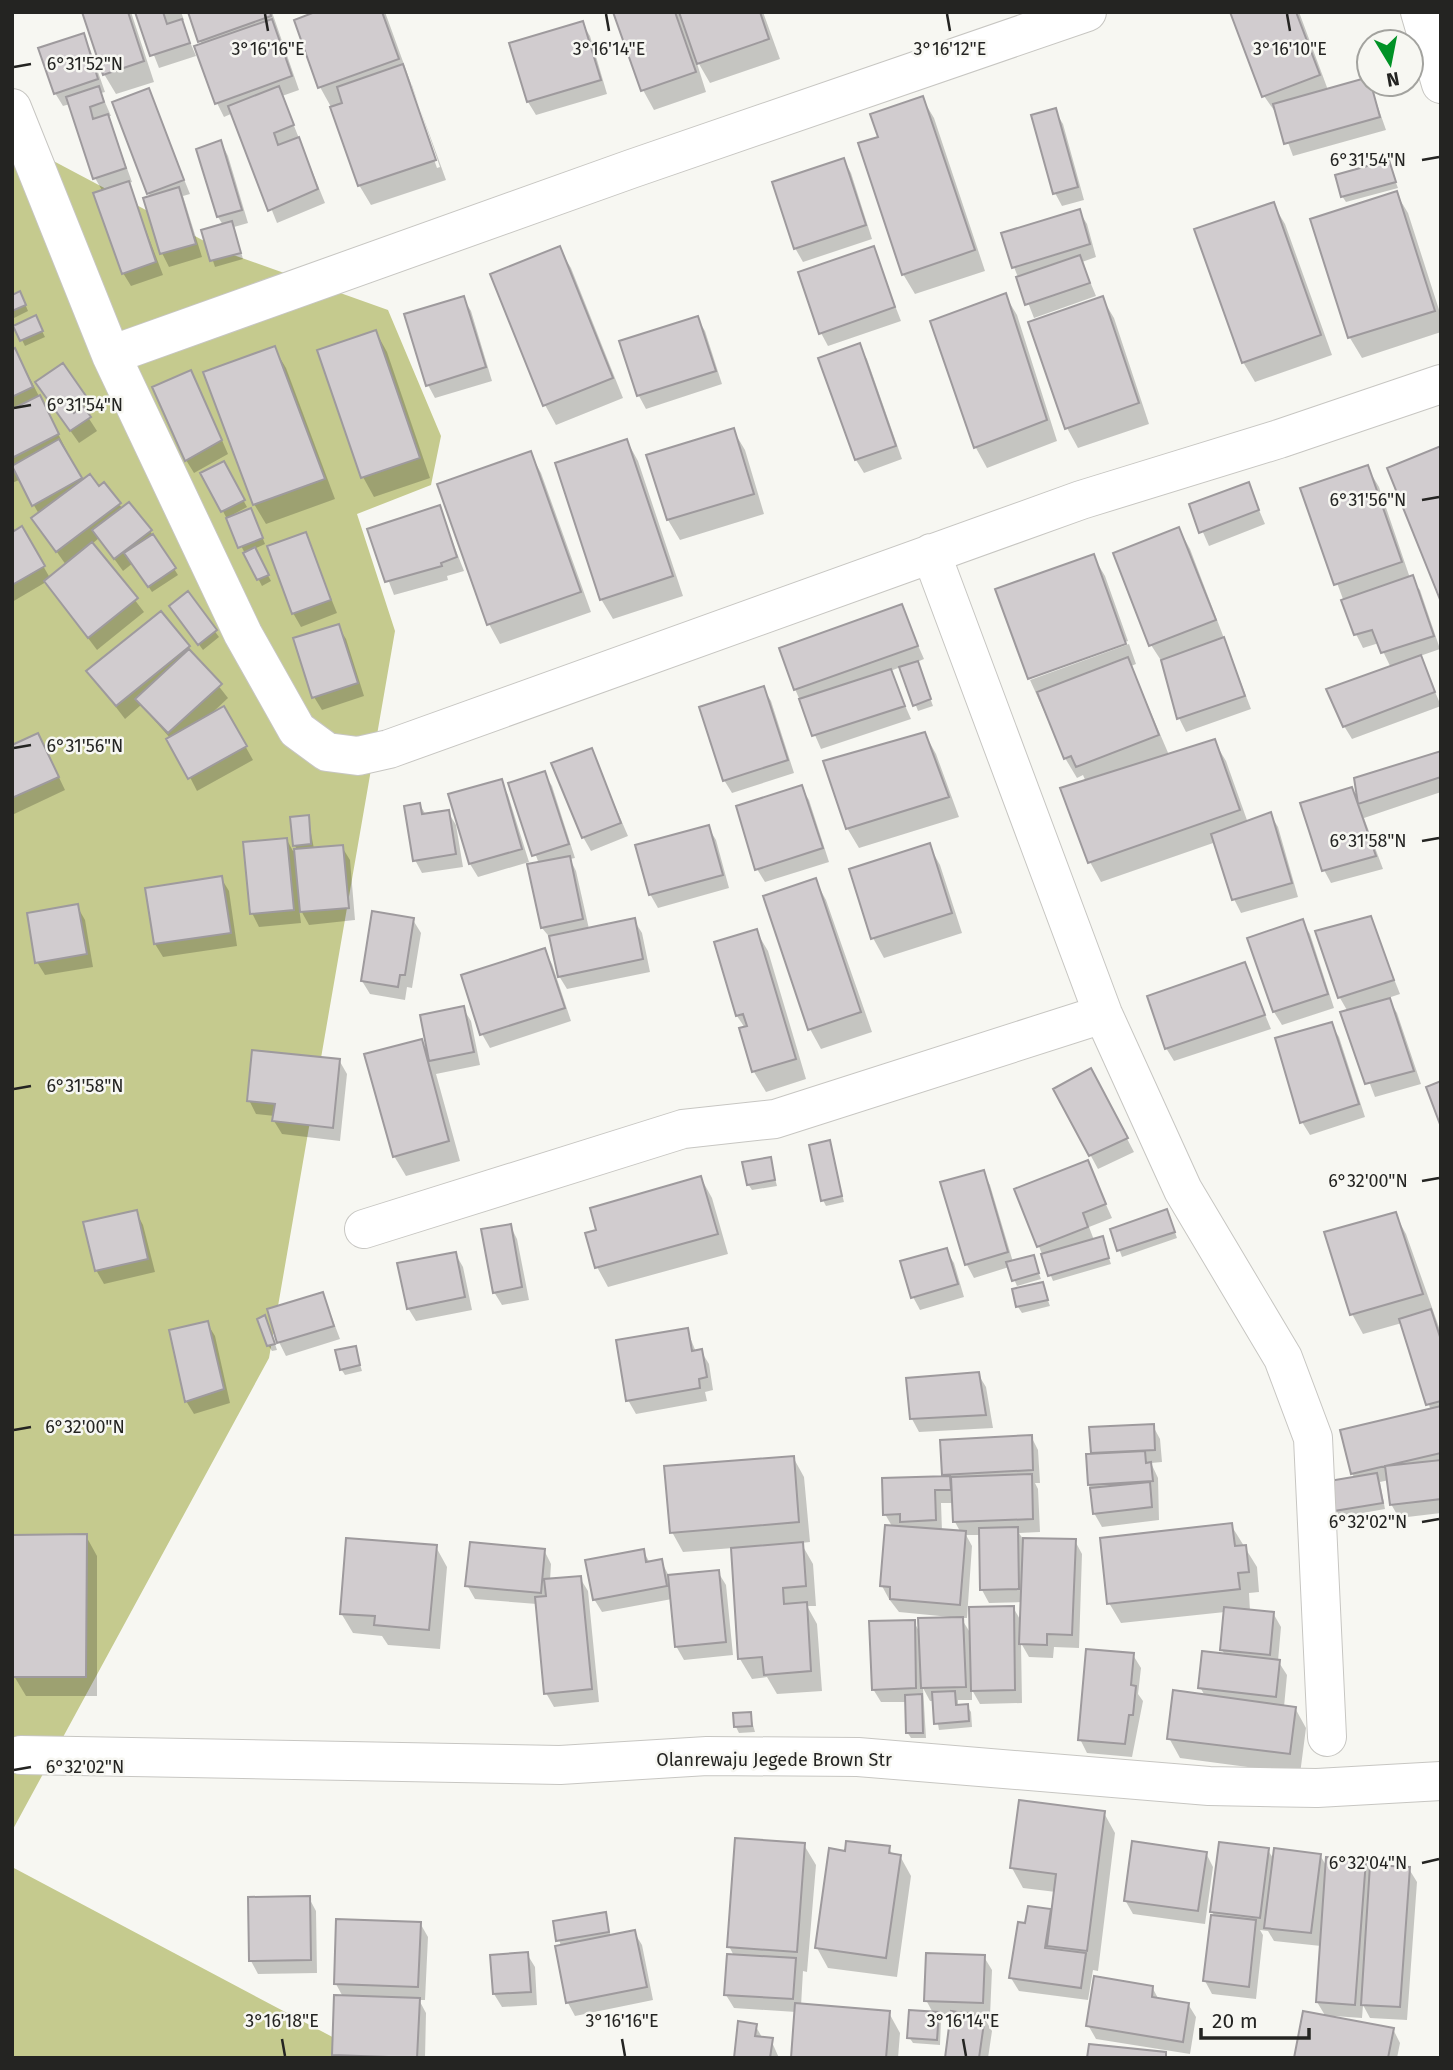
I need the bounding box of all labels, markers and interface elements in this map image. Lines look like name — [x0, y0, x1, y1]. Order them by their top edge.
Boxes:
north arrow — [1355, 28, 1425, 98]
text: 3°16'16"E — [231, 38, 305, 60]
text: 3°16'14"E — [573, 38, 645, 60]
text: 3°16'12"E — [914, 38, 986, 60]
text: 3°16'10"E — [1253, 38, 1327, 60]
text: 6°31'52"N — [47, 53, 123, 75]
text: N — [1385, 67, 1401, 92]
text: 6°31'54"N — [1330, 149, 1406, 171]
text: 6°31'54"N — [47, 394, 123, 416]
text: 6°31'56"N — [1330, 489, 1406, 511]
text: 6°31'56"N — [47, 735, 123, 757]
text: 6°31'58"N — [1329, 830, 1407, 852]
text: 6°31'58"N — [46, 1075, 124, 1097]
text: 6°32'00"N — [1328, 1170, 1408, 1192]
text: 6°32'00"N — [45, 1416, 125, 1438]
text: 6°32'02"N — [1329, 1511, 1407, 1533]
street label: Olanrewaju Jegede Brown Str — [656, 1749, 892, 1771]
text: 6°32'02"N — [46, 1756, 124, 1778]
text: 6°32'04"N — [1329, 1852, 1407, 1874]
scale bar — [1201, 1996, 1310, 2040]
text: 20 m — [1212, 2008, 1258, 2034]
text: 3°16'18"E — [245, 2010, 319, 2032]
text: 3°16'16"E — [585, 2010, 659, 2032]
text: 3°16'14"E — [927, 2010, 999, 2032]

